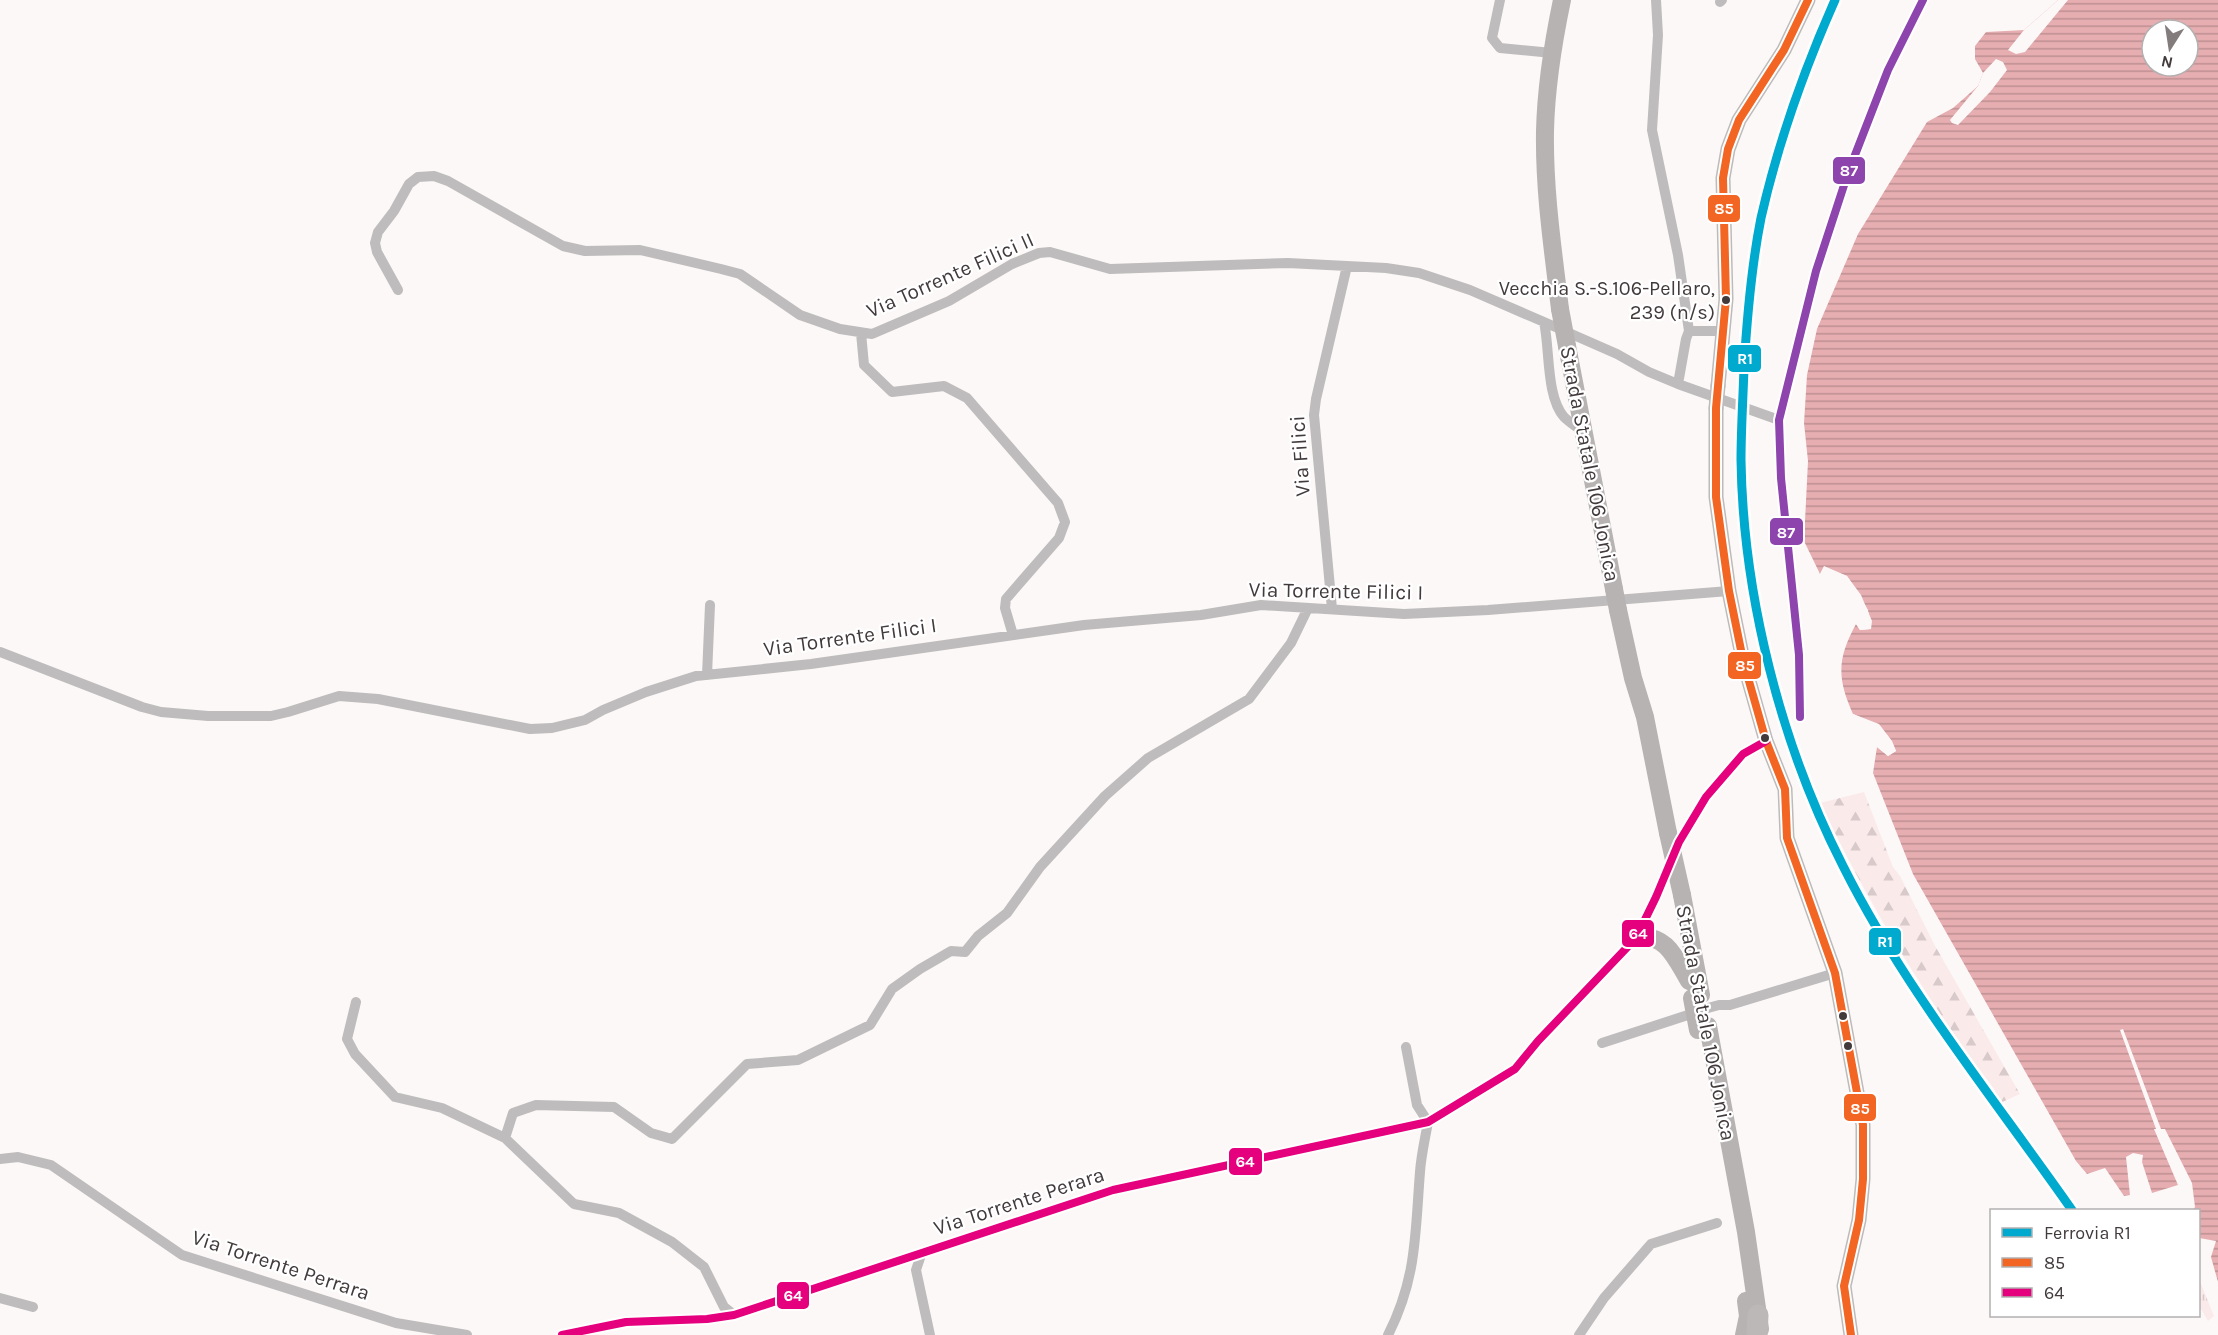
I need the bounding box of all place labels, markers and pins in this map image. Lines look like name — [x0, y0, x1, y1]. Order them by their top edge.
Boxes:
place label: Vecchia S.-S.106-Pellaro, 239 (n/s) — [1499, 277, 1715, 324]
marker: Vecchia S.-S.106-Pellaro, 239 (n/s) — [1720, 294, 1732, 306]
unlabelled marker — [1759, 732, 1771, 744]
unlabelled marker — [1837, 1010, 1849, 1022]
unlabelled marker — [1842, 1040, 1854, 1052]

